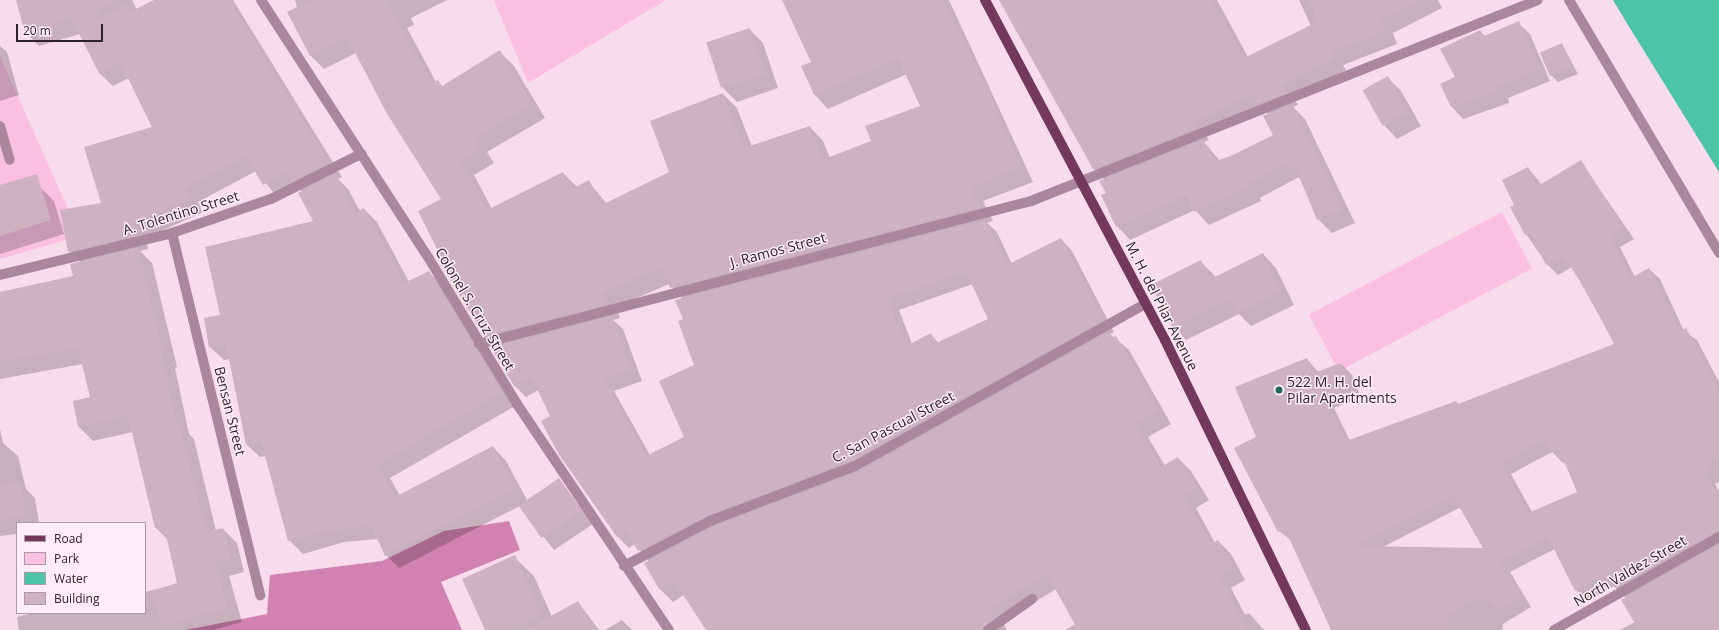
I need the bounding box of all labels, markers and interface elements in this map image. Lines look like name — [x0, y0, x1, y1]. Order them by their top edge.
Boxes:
scale bar — [18, 16, 105, 42]
text: 20 m — [23, 22, 51, 39]
street label: A. Tolentino Street — [121, 187, 241, 239]
street label: J. Ramos Street — [728, 229, 828, 271]
street label: M. H. del Pilar Avenue — [1122, 239, 1202, 373]
street label: Colonel S. Cruz Street — [432, 245, 518, 373]
street label: Bensan Street — [211, 365, 249, 457]
place label: 522 M. H. del Pilar Apartments — [1287, 374, 1397, 406]
marker: 522 M. H. del Pilar Apartments — [1274, 385, 1284, 395]
street label: C. San Pascual Street — [829, 388, 957, 466]
legend — [16, 522, 146, 614]
text: Road — [54, 530, 83, 547]
street label: North Valdez Street — [1571, 532, 1689, 610]
text: Park — [54, 550, 79, 567]
text: Water — [54, 570, 88, 587]
text: Building — [54, 590, 99, 607]

